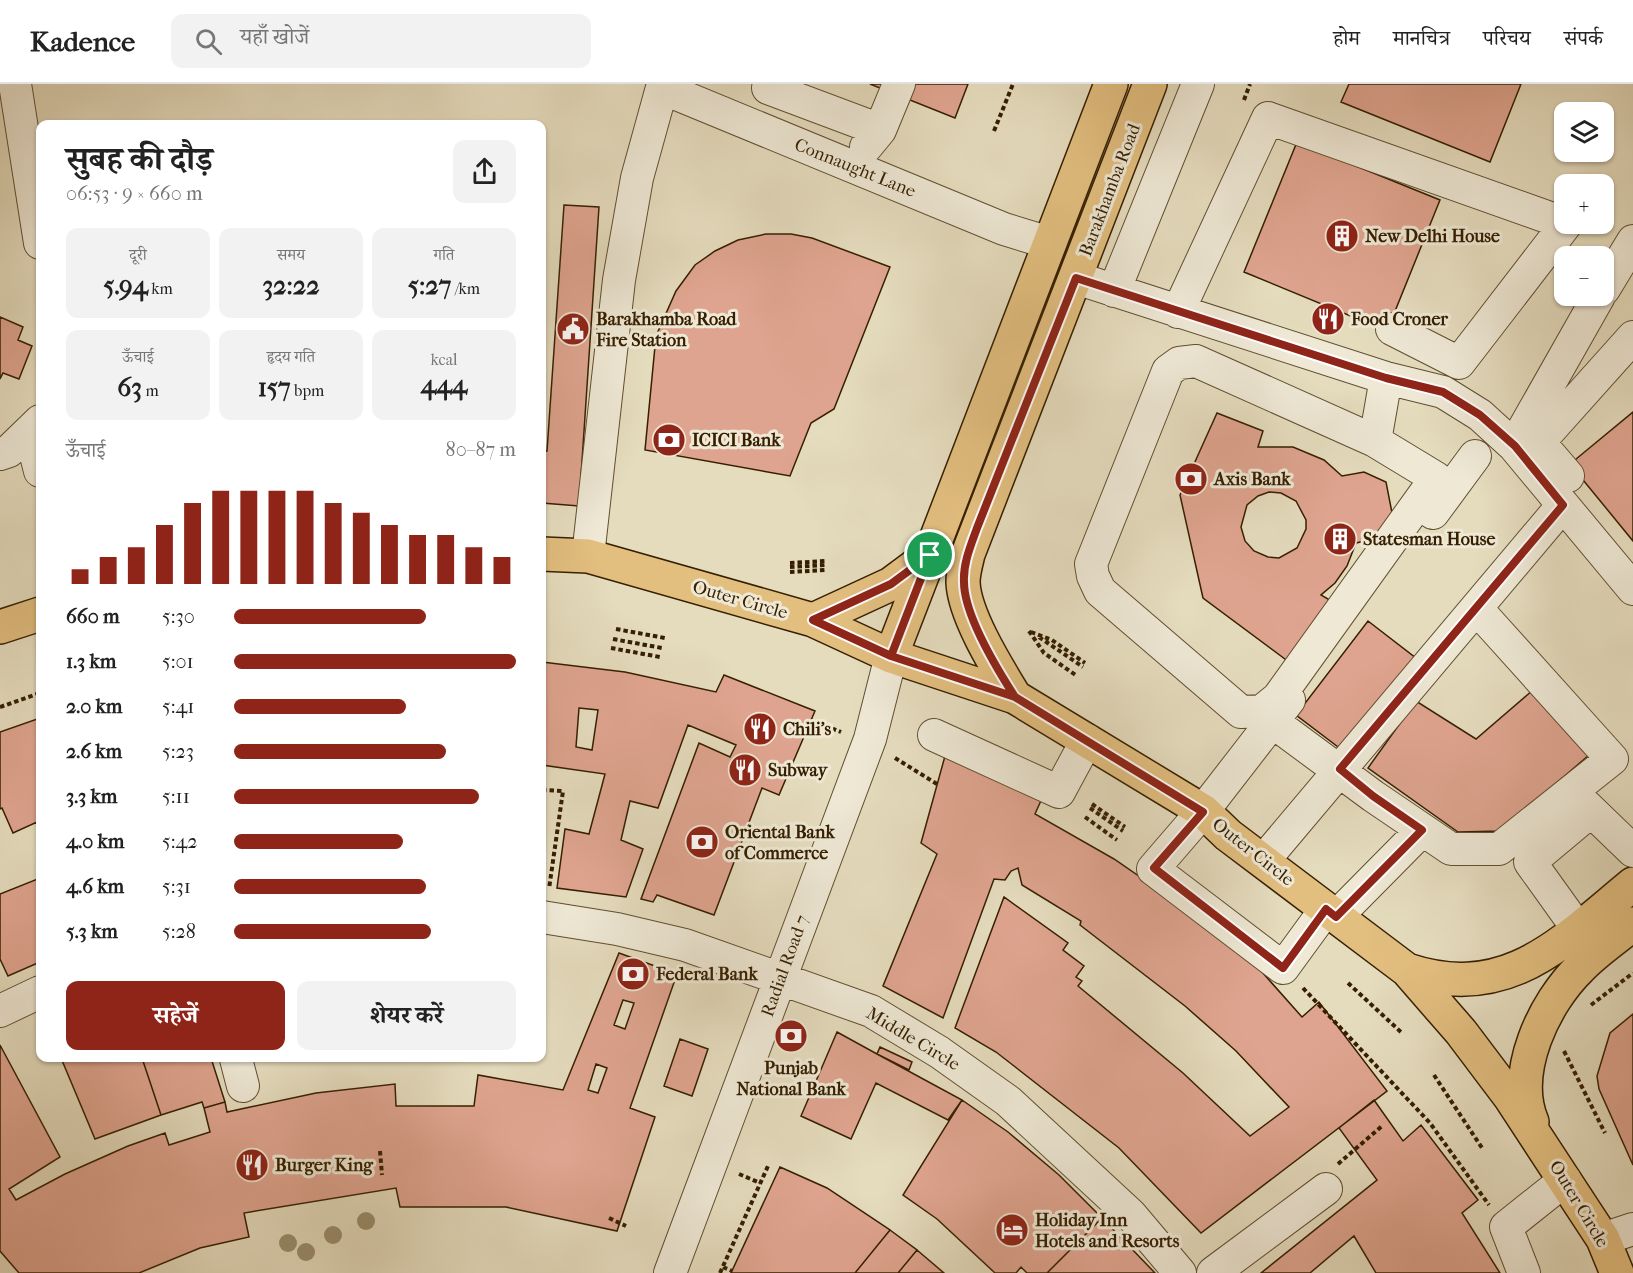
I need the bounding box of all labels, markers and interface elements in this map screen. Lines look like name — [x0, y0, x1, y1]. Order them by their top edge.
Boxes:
search box — [171, 14, 591, 68]
text: यहाँ खोजें — [240, 24, 309, 50]
text: Kadence — [30, 25, 135, 58]
icon: search — [192, 25, 225, 58]
text: होम — [1333, 26, 1360, 50]
text: मानचित्र — [1393, 26, 1450, 50]
text: परिचय — [1483, 26, 1531, 50]
text: संपर्क — [1564, 26, 1603, 50]
map controls — [1554, 102, 1614, 306]
button: layers — [1554, 102, 1614, 162]
street label: Barakhamba Road — [1075, 121, 1145, 259]
street label: Connaught Lane — [791, 134, 919, 202]
text: सुबह की दौड़ — [66, 140, 213, 179]
button: share — [453, 140, 516, 203]
button: + — [1554, 174, 1614, 234]
text: 06:53 · 9 × 660 m — [66, 182, 203, 205]
building icon: New Delhi House — [1324, 218, 1360, 254]
place label: New Delhi House — [1365, 226, 1500, 247]
text: दूरी — [129, 245, 147, 264]
text: समय — [277, 245, 305, 264]
text: गति — [434, 245, 454, 264]
button: − — [1554, 246, 1614, 306]
text: 5.94 — [103, 270, 148, 301]
text: 32:22 — [262, 270, 320, 301]
text: 5:27 — [408, 270, 451, 301]
text: km — [148, 279, 173, 298]
text: /km — [451, 279, 480, 298]
restaurant icon: Food Croner — [1310, 301, 1346, 337]
place label: Barakhamba Road Fire Station — [595, 309, 737, 351]
place label: Food Croner — [1350, 309, 1448, 330]
public building icon: Barakhamba Road Fire Station — [555, 311, 591, 347]
text: ऊँचाई — [122, 347, 154, 366]
text: हृदय गति — [267, 347, 315, 366]
text: kcal — [431, 350, 457, 369]
text: 444 — [421, 369, 467, 400]
text: 63 — [117, 372, 142, 403]
text: 157 — [258, 372, 291, 403]
text: m — [142, 381, 159, 400]
text: bpm — [291, 381, 324, 400]
bank icon: ICICI Bank — [651, 422, 687, 458]
place label: ICICI Bank — [692, 430, 781, 451]
text: 80–87 m — [446, 438, 516, 461]
text: ऊँचाई — [66, 439, 105, 462]
bank icon: Axis Bank — [1173, 461, 1209, 497]
place label: Axis Bank — [1213, 469, 1291, 490]
building icon: Statesman House — [1322, 521, 1358, 557]
pin — [904, 529, 955, 580]
place label: Statesman House — [1363, 529, 1495, 550]
icon: arrive — [913, 538, 946, 571]
street label: Outer Circle — [690, 576, 790, 624]
text: 660 m — [66, 605, 120, 628]
text: 5:30 — [162, 605, 195, 628]
text: 1.3 km — [66, 650, 116, 673]
text: 5:01 — [162, 650, 194, 673]
text: 2.0 km — [66, 695, 122, 718]
text: 5:41 — [162, 695, 194, 718]
restaurant icon: Chili's — [742, 711, 778, 747]
place label: Chili's — [783, 719, 832, 740]
text: 2.6 km — [66, 740, 122, 763]
text: 5:23 — [162, 740, 194, 763]
restaurant icon: Subway — [727, 752, 763, 788]
place label: Subway — [768, 760, 829, 781]
text: 3.3 km — [66, 785, 117, 808]
text: 5:11 — [162, 785, 190, 808]
street label: Outer Circle — [1208, 814, 1298, 890]
place label: Oriental Bank of Commerce — [725, 822, 835, 864]
bank icon: Oriental Bank of Commerce — [684, 824, 720, 860]
text: 4.0 km — [66, 830, 124, 853]
text: 5:42 — [162, 830, 198, 853]
text: 4.6 km — [66, 875, 124, 898]
text: 5:31 — [162, 875, 191, 898]
street label: Radial Road 7 — [757, 912, 813, 1020]
text: 5.3 km — [66, 920, 118, 943]
text: 5:28 — [162, 920, 196, 943]
bank icon: Federal Bank — [615, 956, 651, 992]
place label: Federal Bank — [655, 964, 758, 985]
button: सहेजें — [66, 981, 285, 1050]
button: शेयर करें — [297, 981, 516, 1050]
street label: Middle Circle — [862, 1003, 964, 1075]
bank icon: Punjab National Bank — [773, 1018, 809, 1054]
place label: Punjab National Bank — [736, 1058, 847, 1100]
restaurant icon: Burger King — [234, 1147, 270, 1183]
place label: Burger King — [275, 1155, 374, 1176]
street label: Outer Circle — [1545, 1157, 1613, 1251]
place label: Holiday Inn Hotels and Resorts — [1035, 1210, 1180, 1252]
hotel icon: Holiday Inn Hotels and Resorts — [994, 1212, 1030, 1248]

